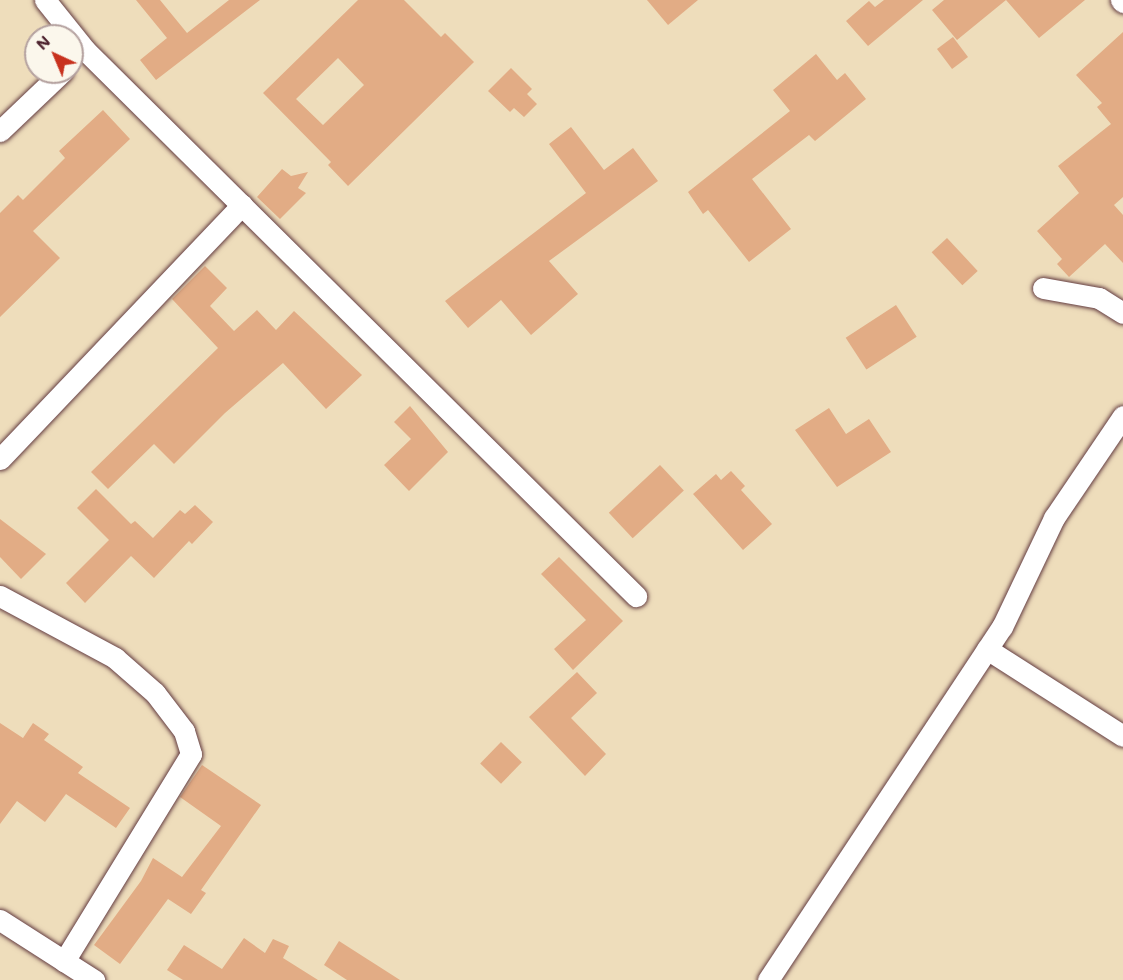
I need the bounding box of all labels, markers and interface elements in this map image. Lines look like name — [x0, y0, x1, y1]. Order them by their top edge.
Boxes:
north arrow — [24, 24, 84, 84]
text: N — [31, 30, 54, 54]

